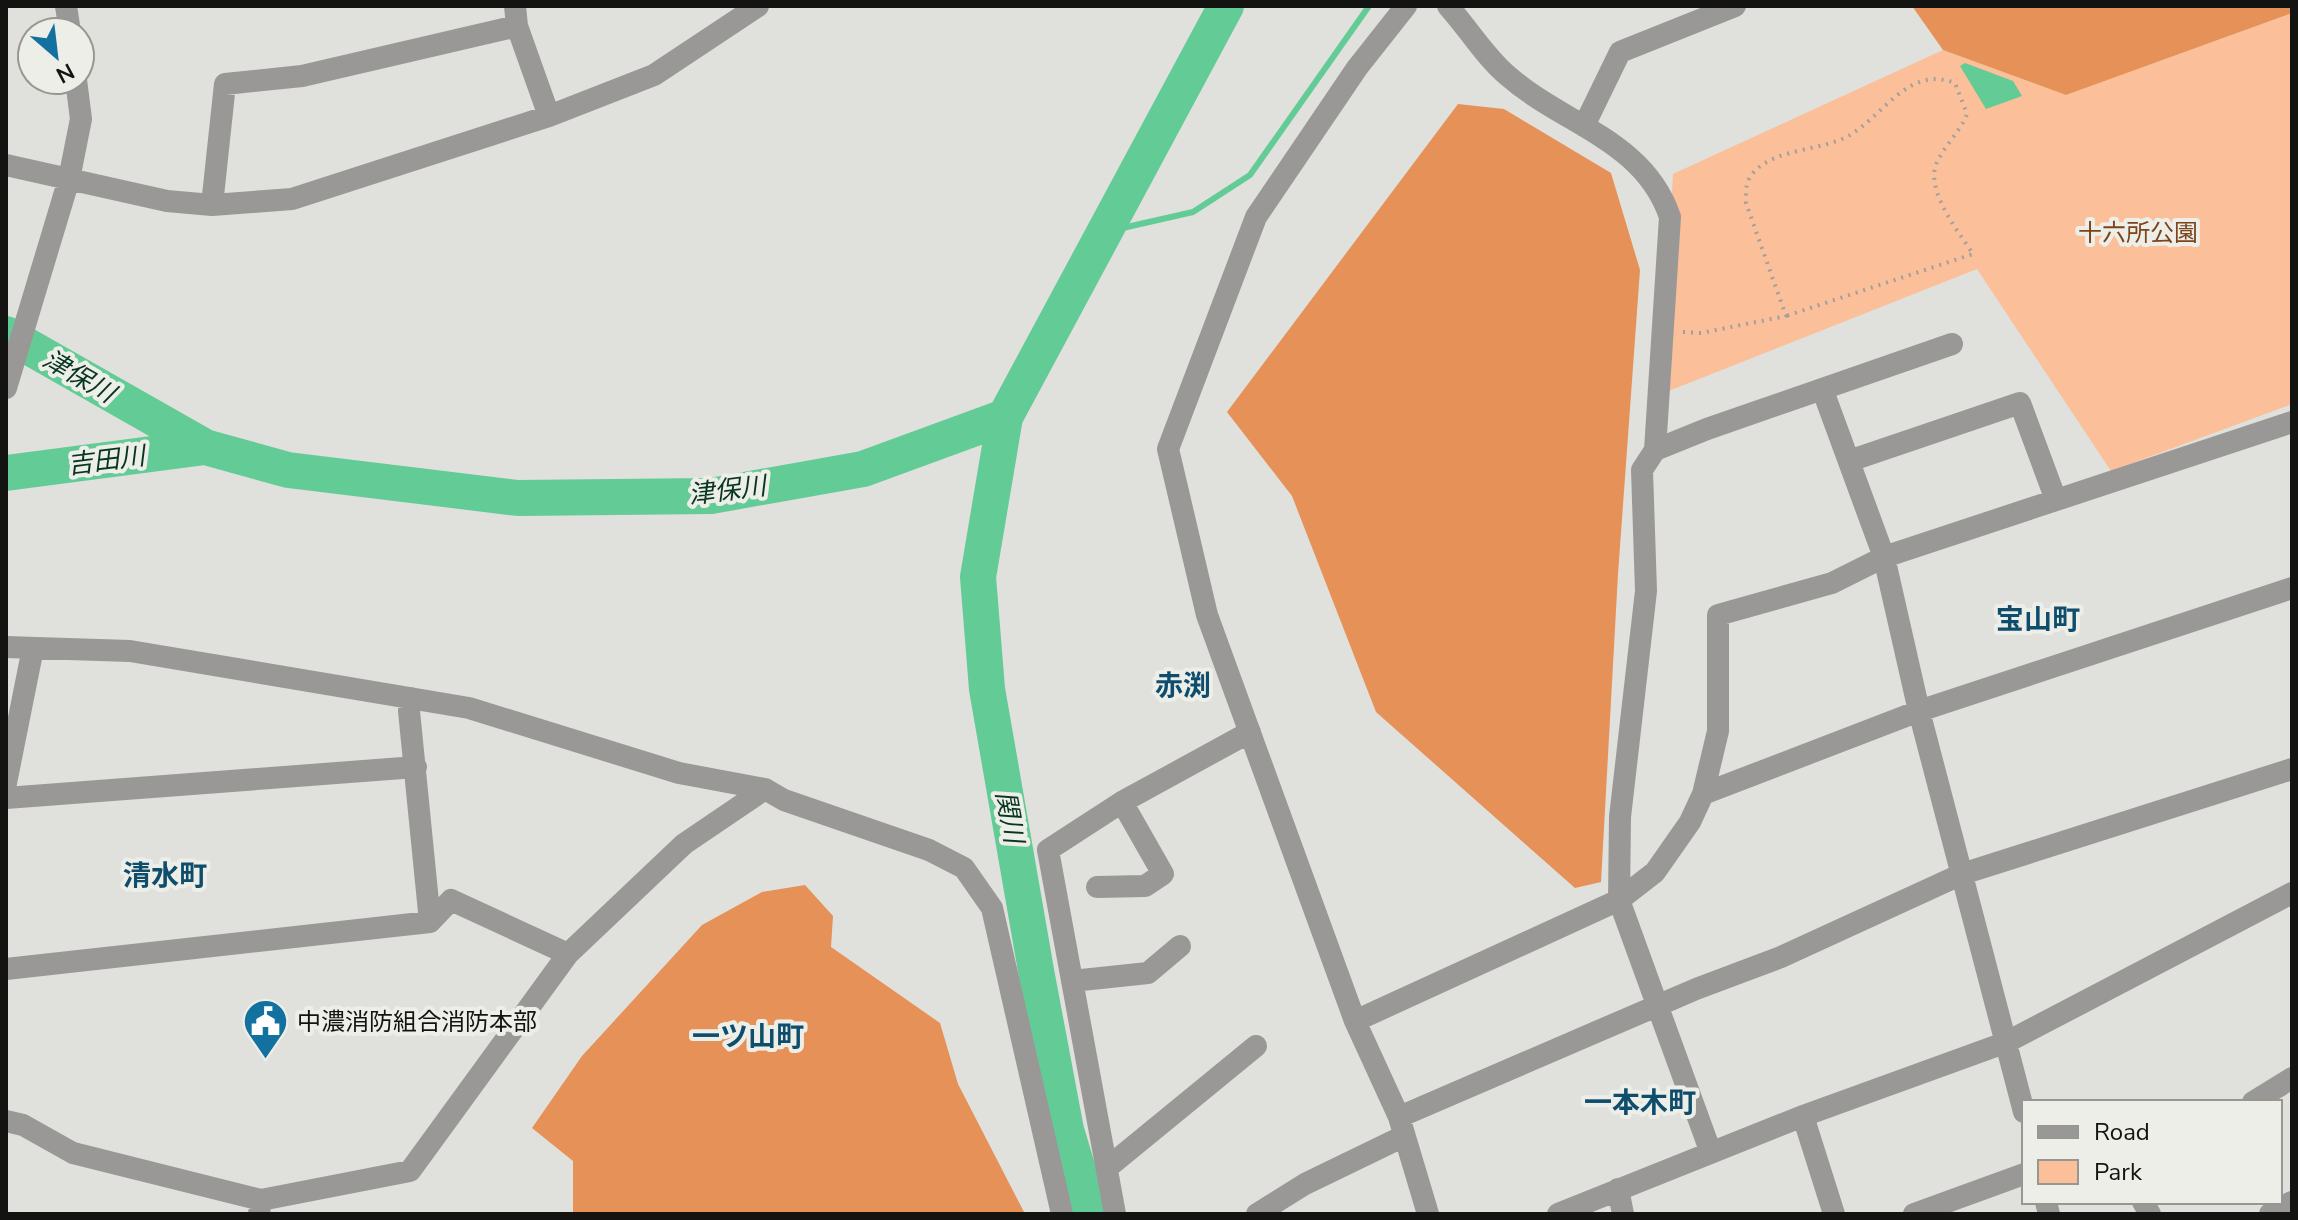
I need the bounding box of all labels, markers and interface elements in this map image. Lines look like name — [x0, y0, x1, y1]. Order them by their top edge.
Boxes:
north arrow — [16, 16, 96, 96]
text: N — [51, 56, 79, 90]
park label: 十六所公園 — [2078, 217, 2198, 249]
water label: 津保川 — [36, 342, 124, 413]
water label: 吉田川 — [65, 438, 150, 483]
water label: 津保川 — [686, 468, 771, 513]
district label: 宝山町 — [1996, 601, 2080, 639]
district label: 赤渕 — [1155, 667, 1211, 705]
water label: 関川 — [988, 788, 1032, 849]
district label: 清水町 — [123, 857, 207, 895]
public building icon: 中濃消防組合消防本部 — [242, 998, 290, 1061]
place label: 中濃消防組合消防本部 — [297, 1006, 537, 1038]
district label: 一ツ山町 — [692, 1018, 804, 1056]
district label: 一本木町 — [1584, 1084, 1696, 1122]
legend — [2022, 1100, 2282, 1204]
text: Road — [2094, 1116, 2150, 1148]
text: Park — [2094, 1156, 2143, 1188]

